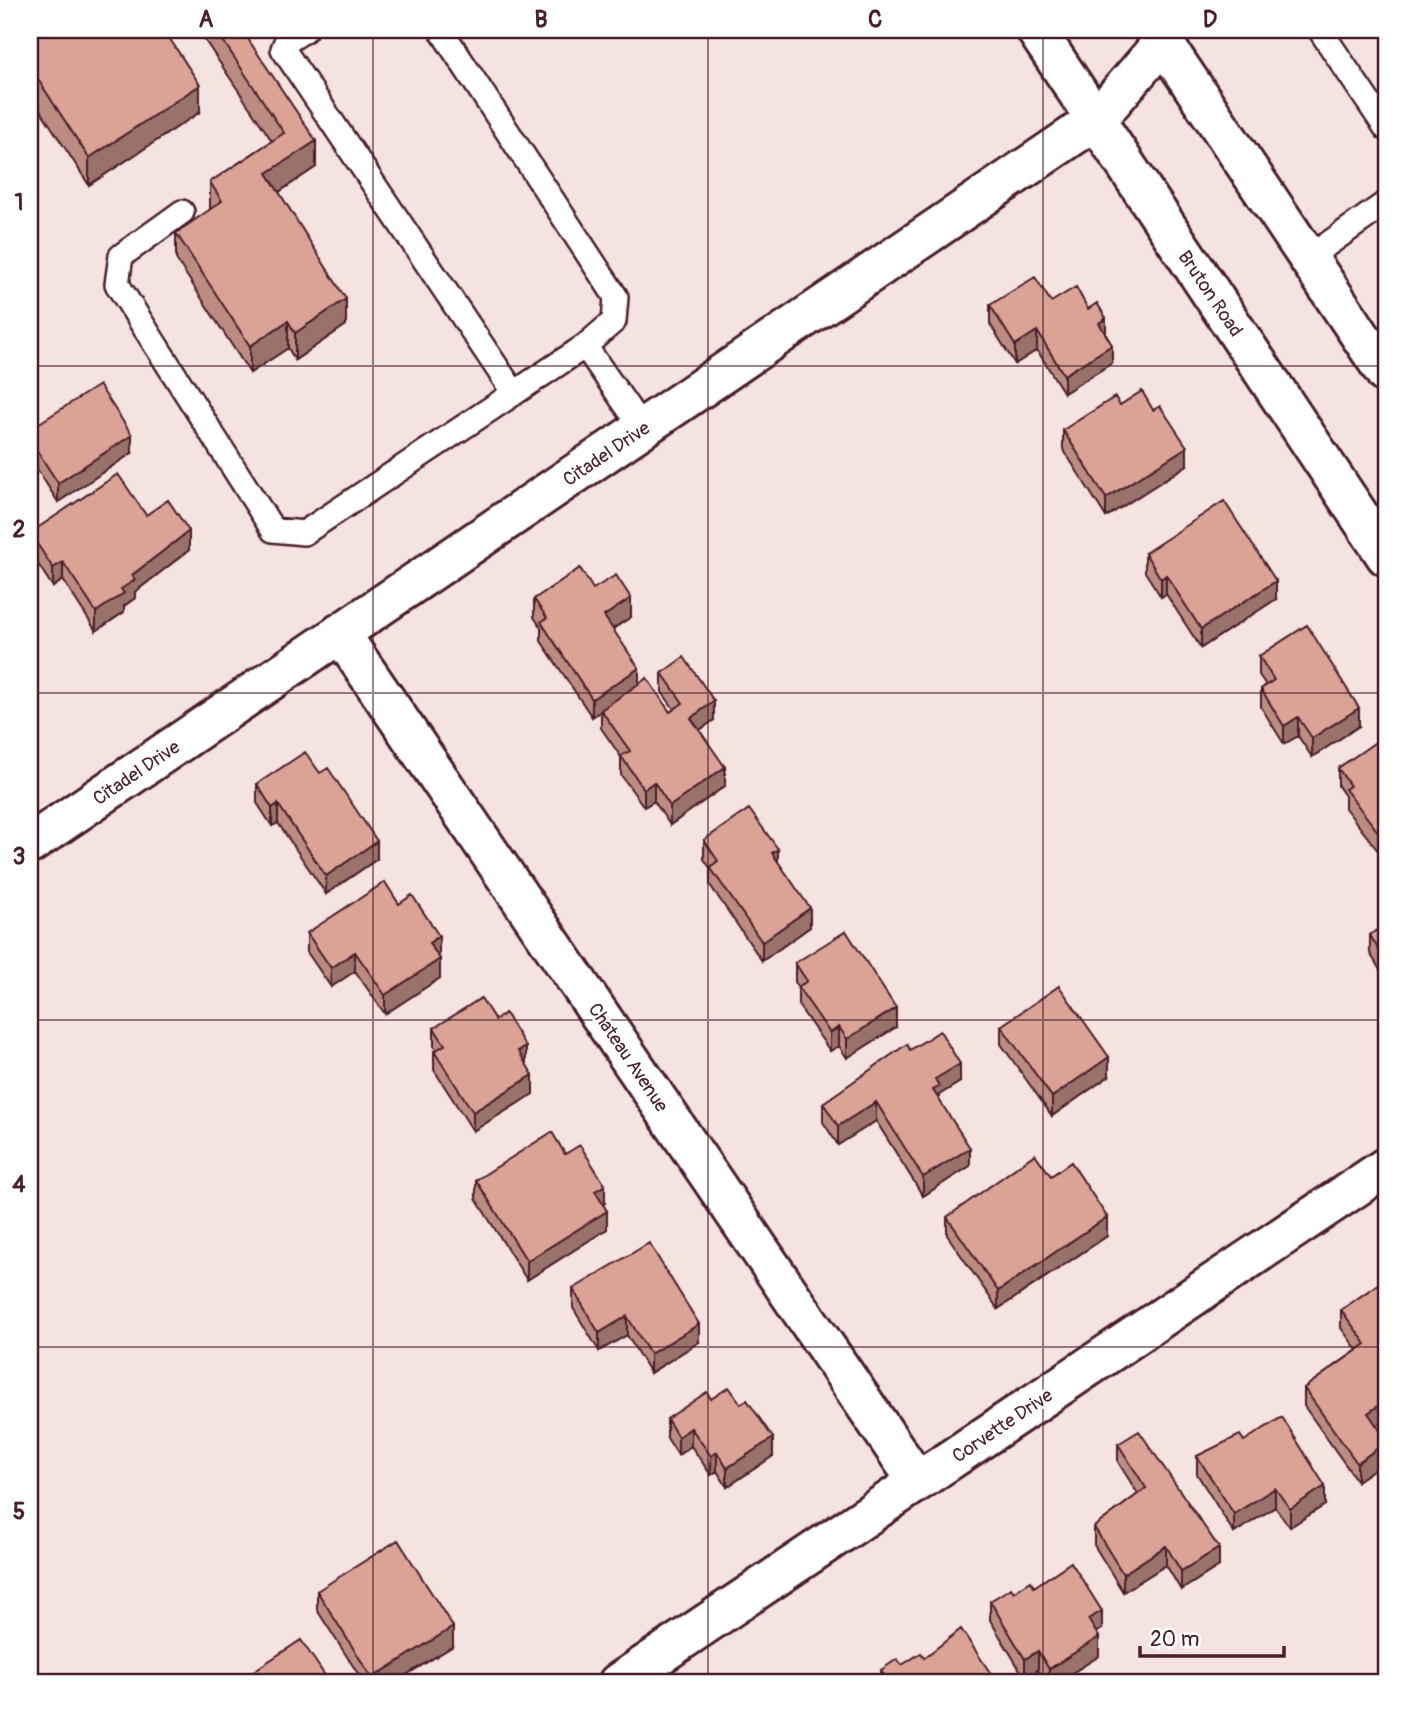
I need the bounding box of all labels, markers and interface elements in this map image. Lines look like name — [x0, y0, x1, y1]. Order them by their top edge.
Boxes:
text: A — [199, 5, 214, 34]
text: B — [534, 5, 548, 34]
text: C — [868, 5, 882, 34]
text: D — [1203, 5, 1217, 34]
text: 1 — [15, 188, 24, 217]
street label: Bruton Road — [1173, 246, 1248, 341]
street label: Citadel Drive — [559, 416, 655, 492]
text: 2 — [13, 515, 26, 544]
street label: Citadel Drive — [89, 735, 185, 811]
text: 3 — [13, 842, 25, 871]
street label: Chateau Avenue — [583, 998, 674, 1117]
text: 4 — [12, 1170, 26, 1199]
street label: Corvette Drive — [948, 1383, 1058, 1468]
text: 5 — [13, 1497, 25, 1526]
scale bar — [1140, 1615, 1283, 1659]
text: 20 m — [1150, 1626, 1199, 1653]

